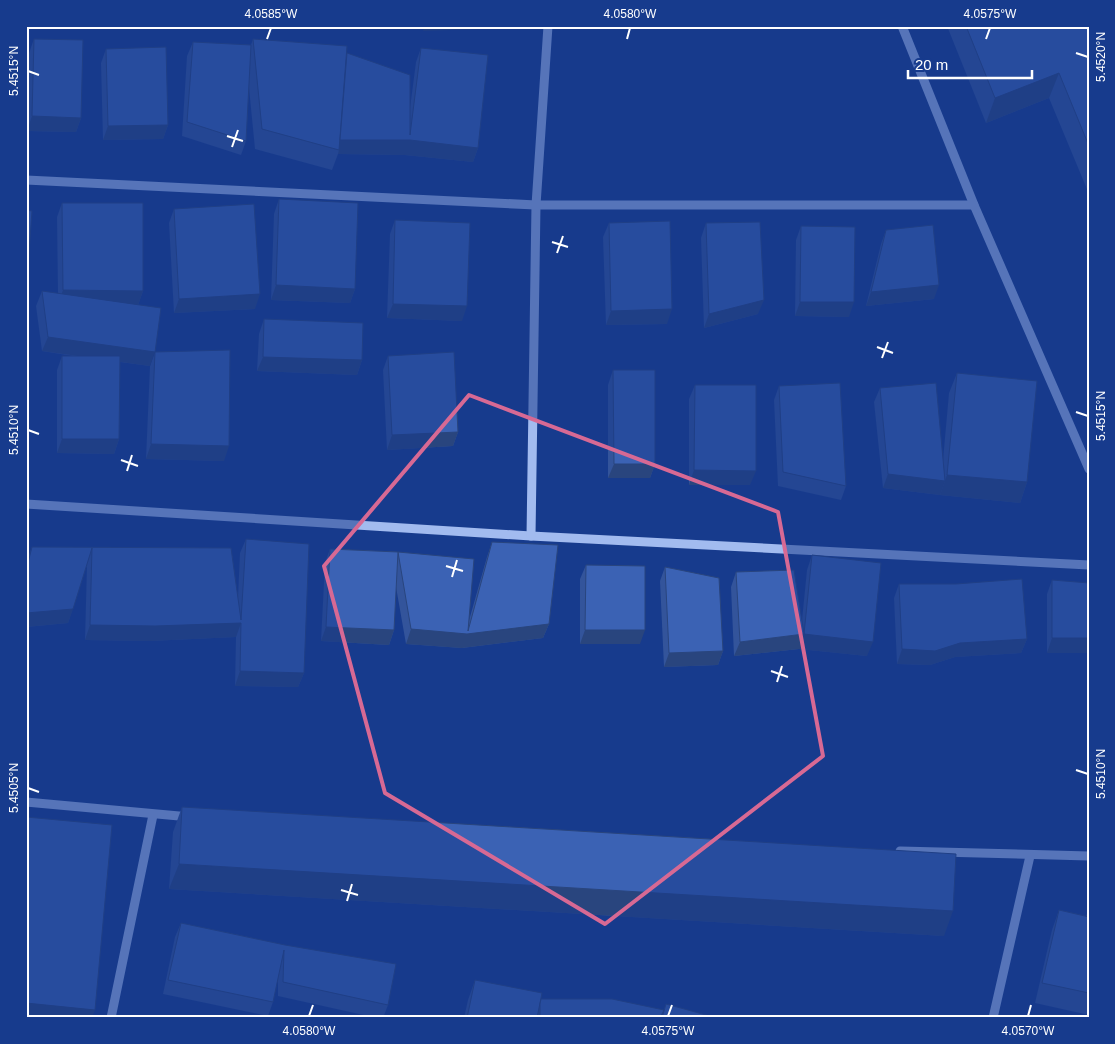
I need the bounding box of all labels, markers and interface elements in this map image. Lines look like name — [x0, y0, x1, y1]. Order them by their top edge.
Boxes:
text: 4.0585°W — [245, 7, 298, 21]
text: 4.0580°W — [604, 7, 657, 21]
text: 4.0575°W — [964, 7, 1017, 21]
text: 5.4520°N — [1094, 32, 1108, 82]
text: 5.4515°N — [7, 46, 21, 96]
scale bar — [908, 48, 1031, 80]
text: 20 m — [915, 56, 948, 73]
text: 5.4515°N — [1094, 391, 1108, 441]
text: 5.4510°N — [7, 405, 21, 455]
text: 5.4510°N — [1094, 749, 1108, 799]
text: 5.4505°N — [7, 763, 21, 813]
text: 4.0580°W — [283, 1024, 336, 1038]
text: 4.0575°W — [642, 1024, 695, 1038]
text: 4.0570°W — [1002, 1024, 1055, 1038]

